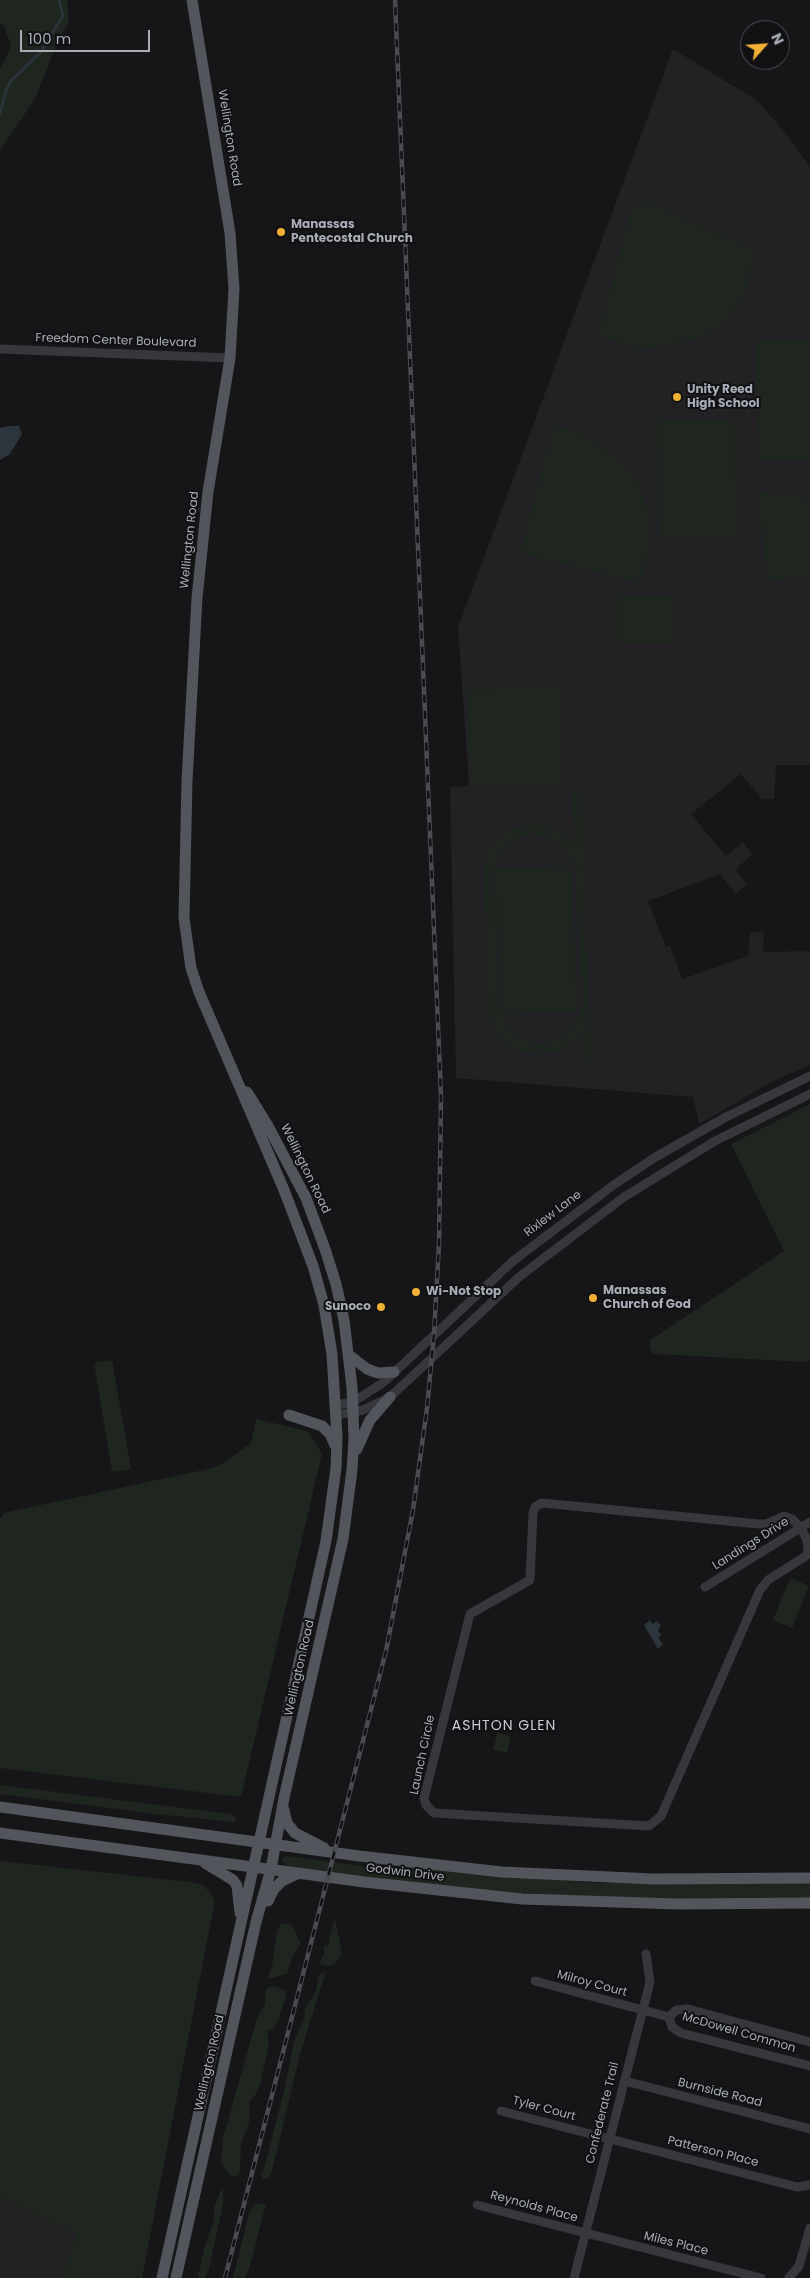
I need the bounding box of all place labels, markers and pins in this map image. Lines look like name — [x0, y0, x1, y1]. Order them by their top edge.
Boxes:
place label: Manassas Pentecostal Church — [291, 218, 413, 246]
marker: Manassas Pentecostal Church — [275, 226, 287, 238]
place label: Unity Reed High School — [687, 383, 760, 411]
marker: Unity Reed High School — [671, 391, 683, 403]
place label: Manassas Church of God — [603, 1284, 691, 1312]
place label: Wi-Not Stop — [426, 1285, 501, 1299]
marker: Wi-Not Stop — [410, 1286, 422, 1298]
marker: Manassas Church of God — [587, 1292, 599, 1304]
place label: Sunoco — [325, 1300, 371, 1314]
marker: Sunoco — [375, 1301, 387, 1313]

